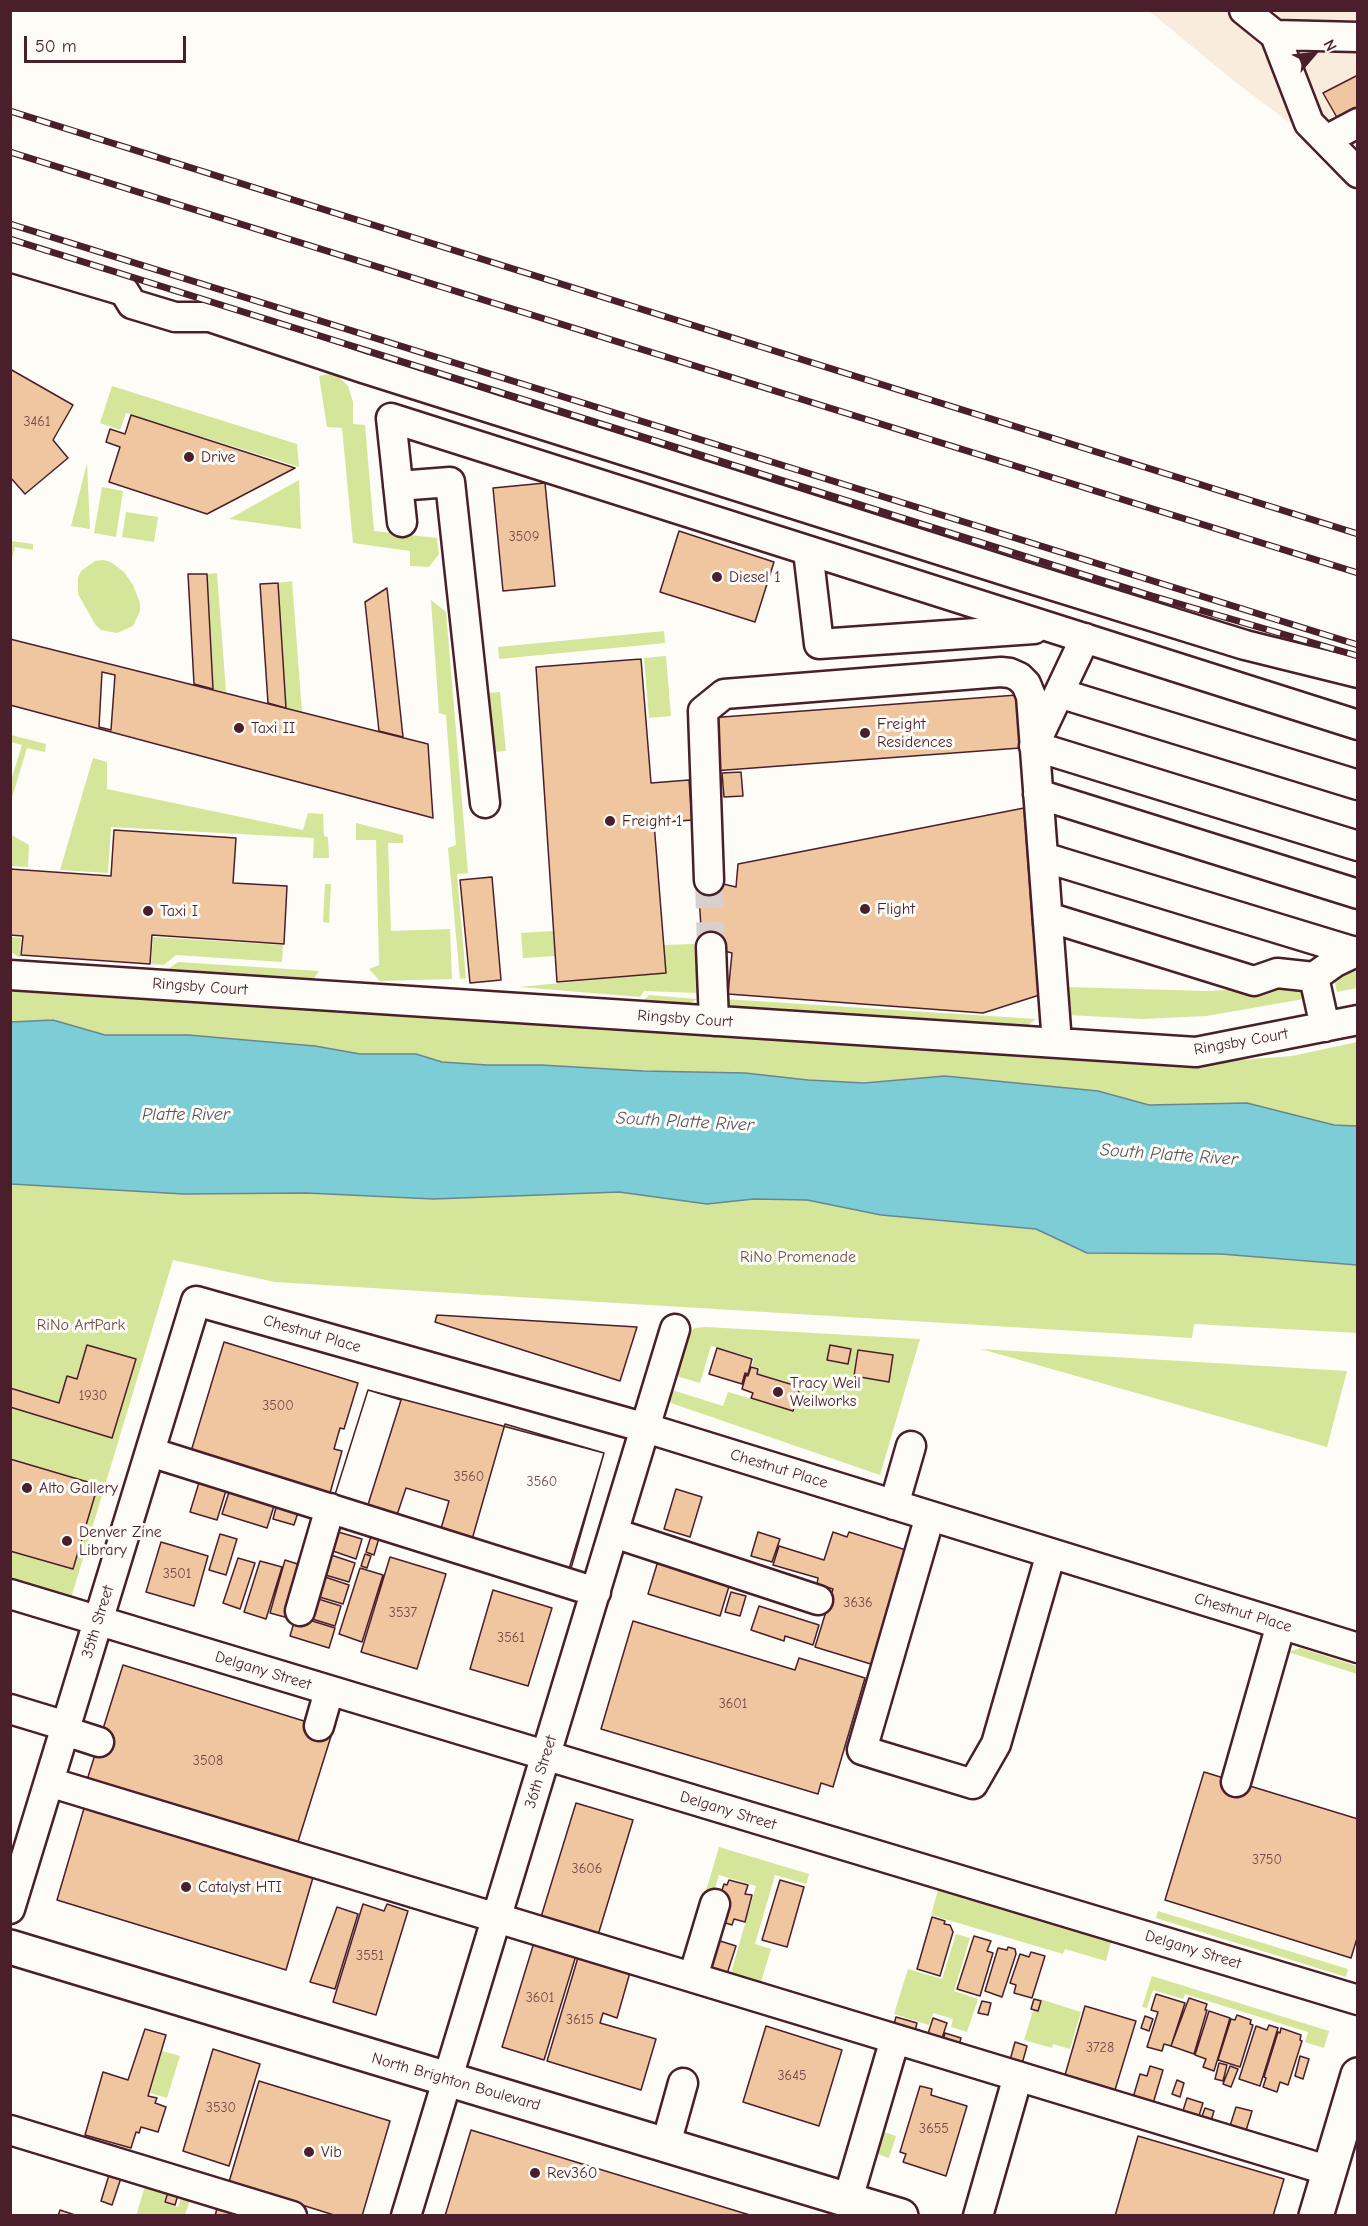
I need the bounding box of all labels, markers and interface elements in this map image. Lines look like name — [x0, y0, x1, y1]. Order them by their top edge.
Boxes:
scale bar — [27, 24, 189, 62]
north arrow — [1284, 24, 1344, 84]
text: 50 m — [35, 36, 77, 57]
text: N — [1319, 37, 1340, 54]
house number: 3461 — [24, 414, 50, 430]
place label: Drive — [201, 447, 235, 467]
marker: Drive — [182, 450, 196, 464]
house number: 3509 — [509, 529, 539, 545]
place label: Diesel 1 — [729, 567, 781, 587]
marker: Diesel 1 — [710, 570, 724, 584]
place label: Freight Residences — [877, 714, 952, 752]
place label: Taxi II — [251, 718, 295, 738]
marker: Taxi II — [232, 721, 246, 735]
marker: Freight Residences — [858, 726, 872, 740]
place label: Freight 1 — [622, 811, 682, 831]
marker: Freight 1 — [603, 814, 617, 828]
place label: Flight — [877, 899, 915, 919]
place label: Taxi I — [160, 901, 198, 921]
marker: Flight — [858, 902, 872, 916]
marker: Taxi I — [141, 904, 155, 918]
street label: Ringsby Court — [152, 974, 248, 1000]
street label: Ringsby Court — [637, 1006, 733, 1032]
street label: Ringsby Court — [1192, 1024, 1290, 1060]
water label: Platte River — [142, 1104, 230, 1126]
water label: South Platte River — [615, 1108, 755, 1136]
water label: South Platte River — [1099, 1139, 1239, 1171]
park label: RiNo Promenade — [740, 1247, 856, 1267]
street label: Chestnut Place — [261, 1311, 363, 1357]
park label: RiNo ArtPark — [37, 1315, 125, 1335]
place label: Tracy Weil Weilworks — [790, 1373, 861, 1411]
marker: Tracy Weil Weilworks — [771, 1385, 785, 1399]
house number: 1930 — [79, 1388, 107, 1404]
house number: 3500 — [262, 1398, 294, 1414]
street label: Chestnut Place — [728, 1445, 830, 1493]
house number: 3560 — [454, 1469, 484, 1485]
house number: 3560 — [527, 1474, 557, 1490]
place label: Alto Gallery — [39, 1478, 118, 1498]
marker: Alto Gallery — [20, 1481, 34, 1495]
place label: Denver Zine Library — [79, 1522, 162, 1560]
marker: Denver Zine Library — [60, 1534, 74, 1548]
house number: 3501 — [163, 1566, 191, 1582]
street label: 35th Street — [78, 1583, 118, 1661]
street label: Chestnut Place — [1192, 1589, 1294, 1637]
house number: 3636 — [843, 1595, 873, 1611]
house number: 3537 — [389, 1605, 417, 1621]
house number: 3561 — [497, 1630, 525, 1646]
street label: Delgany Street — [213, 1647, 313, 1695]
house number: 3601 — [719, 1696, 747, 1712]
street label: 36th Street — [521, 1733, 561, 1811]
house number: 3508 — [193, 1753, 223, 1769]
street label: Delgany Street — [678, 1787, 778, 1835]
house number: 3750 — [1252, 1852, 1282, 1868]
house number: 3606 — [572, 1861, 602, 1877]
place label: Catalyst HTI — [198, 1877, 282, 1897]
marker: Catalyst HTI — [179, 1880, 193, 1894]
street label: Delgany Street — [1143, 1926, 1243, 1974]
house number: 3551 — [356, 1948, 384, 1964]
house number: 3601 — [526, 1990, 554, 2006]
house number: 3615 — [566, 2012, 594, 2028]
house number: 3728 — [1086, 2040, 1114, 2056]
street label: North Brighton Boulevard — [369, 2049, 543, 2115]
house number: 3645 — [777, 2068, 807, 2084]
house number: 3530 — [206, 2100, 236, 2116]
house number: 3655 — [919, 2121, 949, 2137]
place label: Vib — [321, 2142, 342, 2162]
marker: Vib — [302, 2145, 316, 2159]
place label: Rev360 — [547, 2163, 598, 2183]
marker: Rev360 — [528, 2166, 542, 2180]

